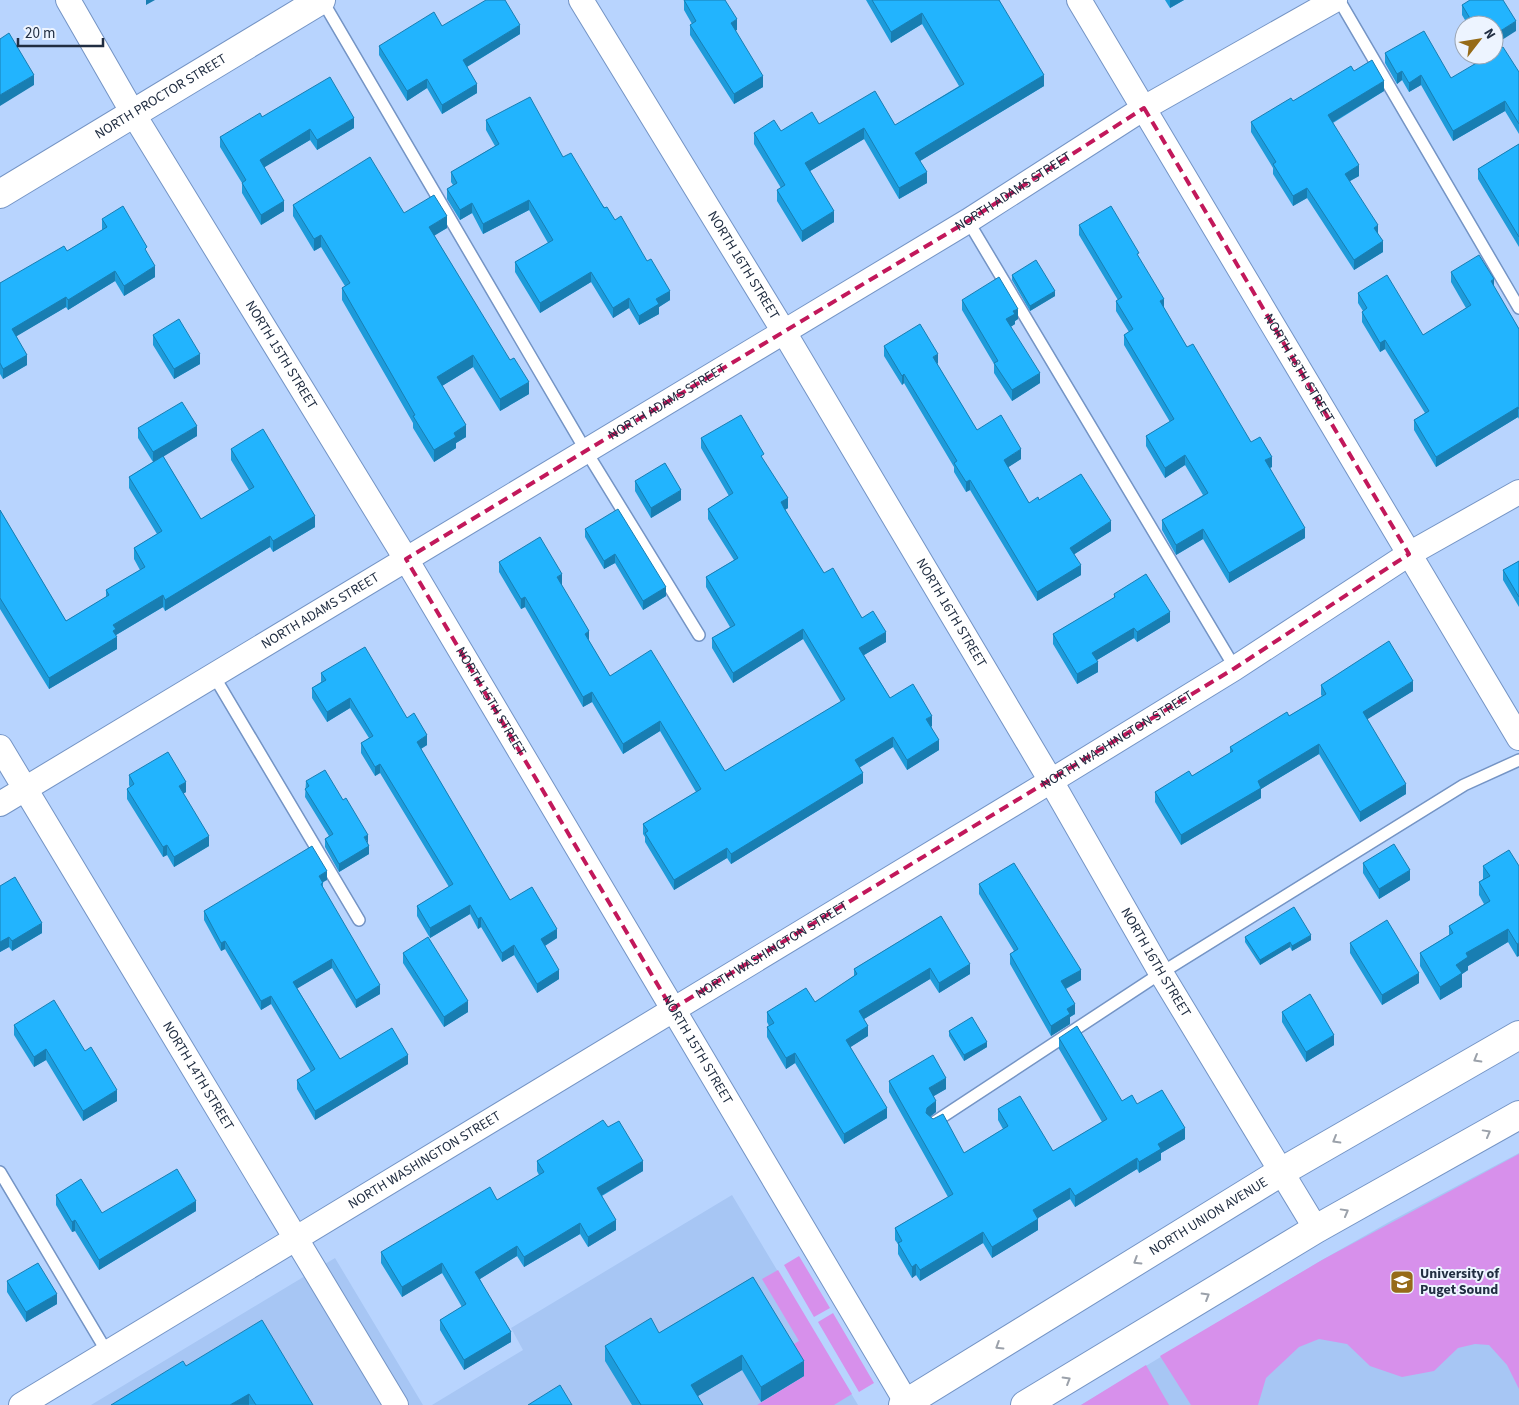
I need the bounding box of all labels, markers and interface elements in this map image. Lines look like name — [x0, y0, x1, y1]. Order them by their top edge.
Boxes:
scale bar — [18, 15, 102, 47]
north arrow — [1454, 15, 1504, 65]
text: 20 m — [25, 23, 55, 44]
text: N — [1478, 25, 1500, 43]
street label: NORTH PROCTOR STREET — [91, 49, 231, 144]
street label: NORTH ADAMS STREET — [951, 147, 1076, 236]
street label: NORTH 16TH STREET — [702, 207, 784, 324]
street label: NORTH 15TH STREET — [240, 297, 322, 413]
street label: NORTH 18TH STREET — [1258, 310, 1339, 427]
street label: NORTH ADAMS STREET — [604, 359, 731, 445]
street label: NORTH 16TH STREET — [911, 555, 992, 672]
street label: NORTH ADAMS STREET — [257, 567, 384, 654]
street label: NORTH 15TH STREET — [450, 643, 531, 760]
street label: NORTH WASHINGTON STREET — [1037, 686, 1198, 795]
street label: NORTH WASHINGTON STREET — [692, 896, 853, 1004]
street label: NORTH 16TH STREET — [1116, 904, 1196, 1022]
street label: NORTH 15TH STREET — [657, 991, 738, 1109]
street label: NORTH 14TH STREET — [157, 1018, 239, 1135]
one-way arrow — [1473, 1053, 1482, 1063]
street label: NORTH WASHINGTON STREET — [345, 1106, 505, 1214]
one-way arrow — [1482, 1129, 1491, 1139]
one-way arrow — [1332, 1134, 1341, 1144]
street label: NORTH UNION AVENUE — [1145, 1172, 1272, 1261]
one-way arrow — [1340, 1209, 1349, 1219]
one-way arrow — [1133, 1254, 1142, 1264]
place label: University of Puget Sound — [1420, 1264, 1500, 1300]
school or university icon: University of Puget Sound — [1389, 1269, 1415, 1295]
one-way arrow — [1200, 1292, 1209, 1302]
one-way arrow — [995, 1340, 1004, 1349]
one-way arrow — [1061, 1376, 1070, 1386]

